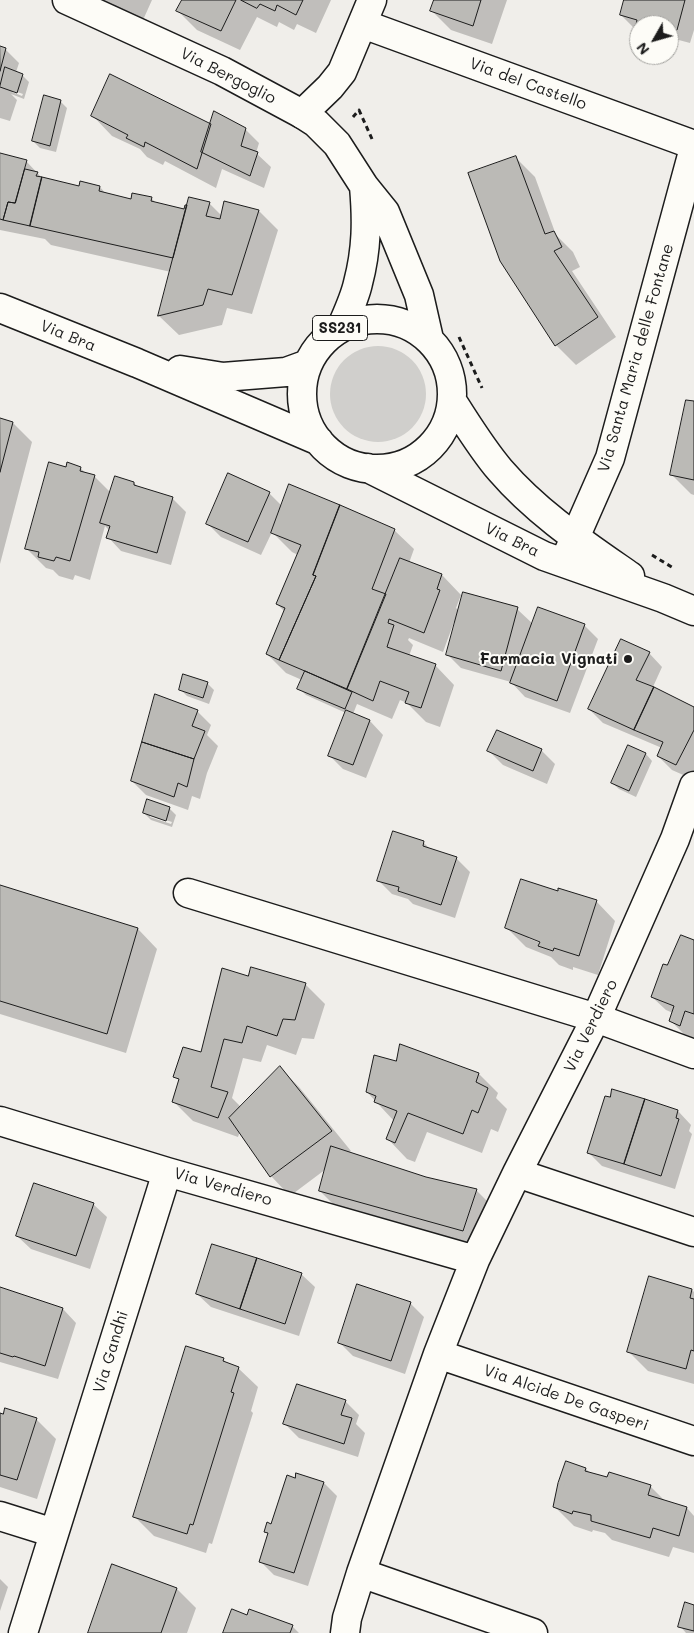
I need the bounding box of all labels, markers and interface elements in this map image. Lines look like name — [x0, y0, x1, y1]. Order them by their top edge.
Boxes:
north arrow — [629, 15, 679, 65]
text: N — [632, 39, 653, 59]
street label: Via Bergoglio — [177, 44, 279, 108]
street label: Via del Castello — [467, 54, 589, 114]
street label: Via Santa Maria delle Fontane — [594, 241, 678, 475]
street label: Via Bra — [37, 316, 99, 356]
road number: SS231 — [312, 316, 368, 340]
street label: Via Bra — [482, 519, 542, 561]
place label: Farmacia Vignati — [479, 649, 618, 669]
marker: Farmacia Vignati — [622, 653, 634, 665]
street label: Via Verdiero — [560, 976, 622, 1076]
street label: Via Verdiero — [172, 1164, 274, 1210]
street label: Via Gandhi — [89, 1309, 133, 1395]
street label: Via Alcide De Gasperi — [481, 1361, 651, 1435]

